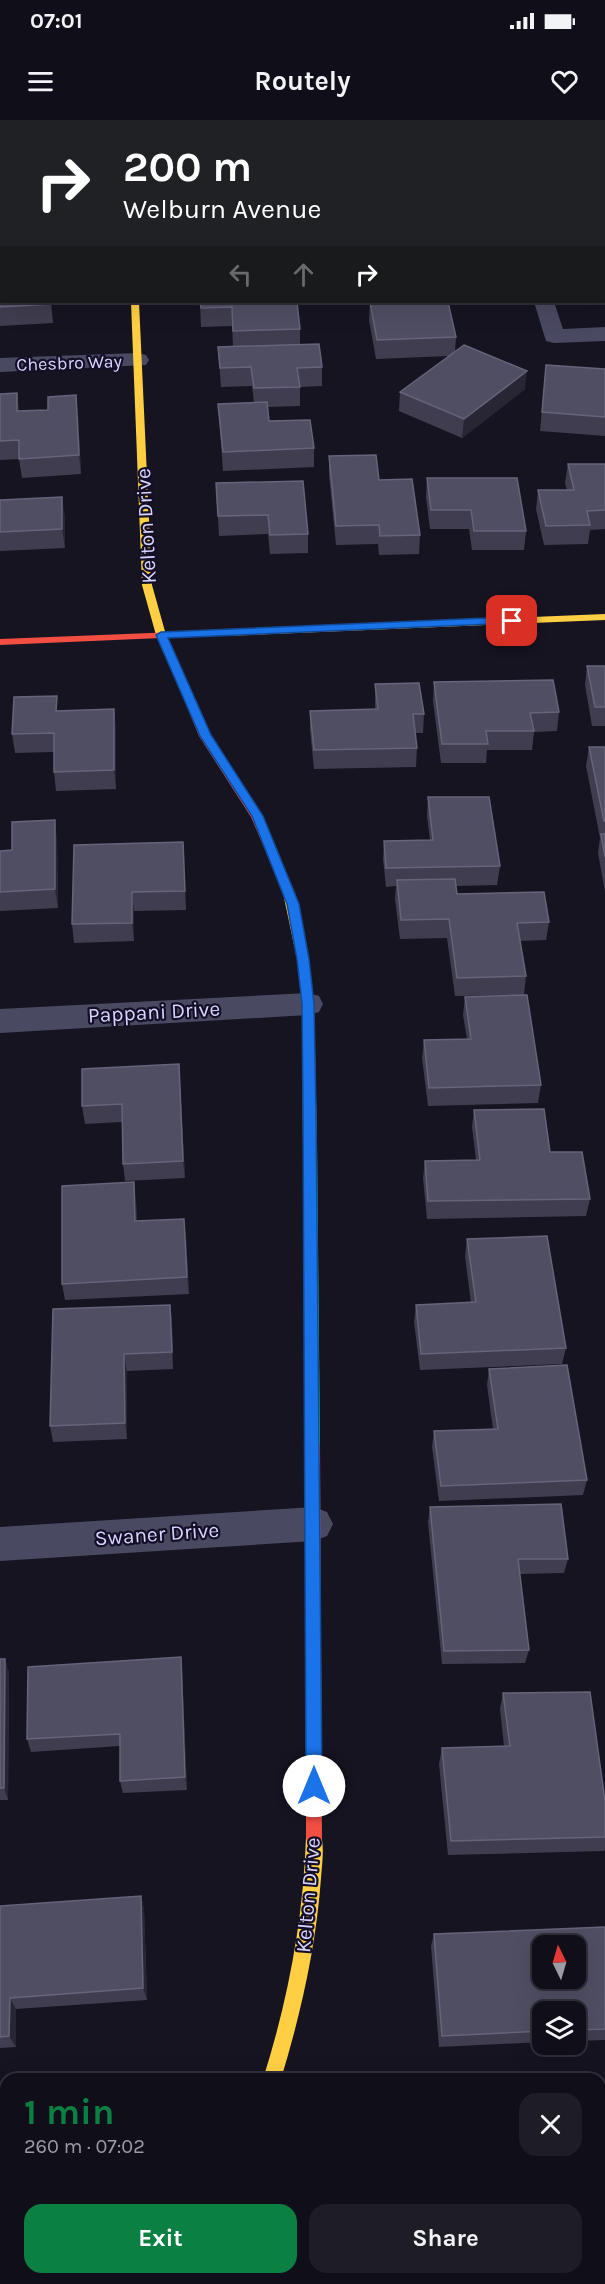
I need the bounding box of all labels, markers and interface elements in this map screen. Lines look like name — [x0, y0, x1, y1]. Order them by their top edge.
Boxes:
text: 07:01 — [30, 8, 83, 34]
icon: menu — [24, 65, 57, 98]
text: Routely — [254, 65, 351, 97]
icon: heart — [548, 65, 581, 98]
text: 200 m — [123, 142, 252, 192]
icon: right — [24, 144, 102, 222]
text: Welburn Avenue — [123, 193, 321, 225]
icon: left — [224, 258, 257, 291]
icon: ahead — [287, 258, 320, 291]
icon: right — [350, 258, 383, 291]
street label: Chesbro Way — [16, 350, 123, 376]
street label: Kelton Drive — [131, 468, 161, 584]
pin — [486, 595, 537, 646]
icon: arrive — [495, 604, 528, 637]
street label: Pappani Drive — [87, 997, 221, 1027]
street label: Swaner Drive — [94, 1518, 220, 1550]
position arrow — [282, 1754, 346, 1818]
street label: Kelton Drive — [291, 1836, 325, 1954]
north arrow — [532, 1935, 586, 1989]
map controls — [532, 1935, 586, 2055]
button: layers — [532, 2001, 586, 2055]
text: 1 min — [24, 2091, 114, 2133]
button: close — [519, 2093, 582, 2156]
text: 260 m · 07:02 — [24, 2135, 145, 2158]
button: Exit — [24, 2204, 297, 2273]
button: Share — [309, 2204, 582, 2273]

